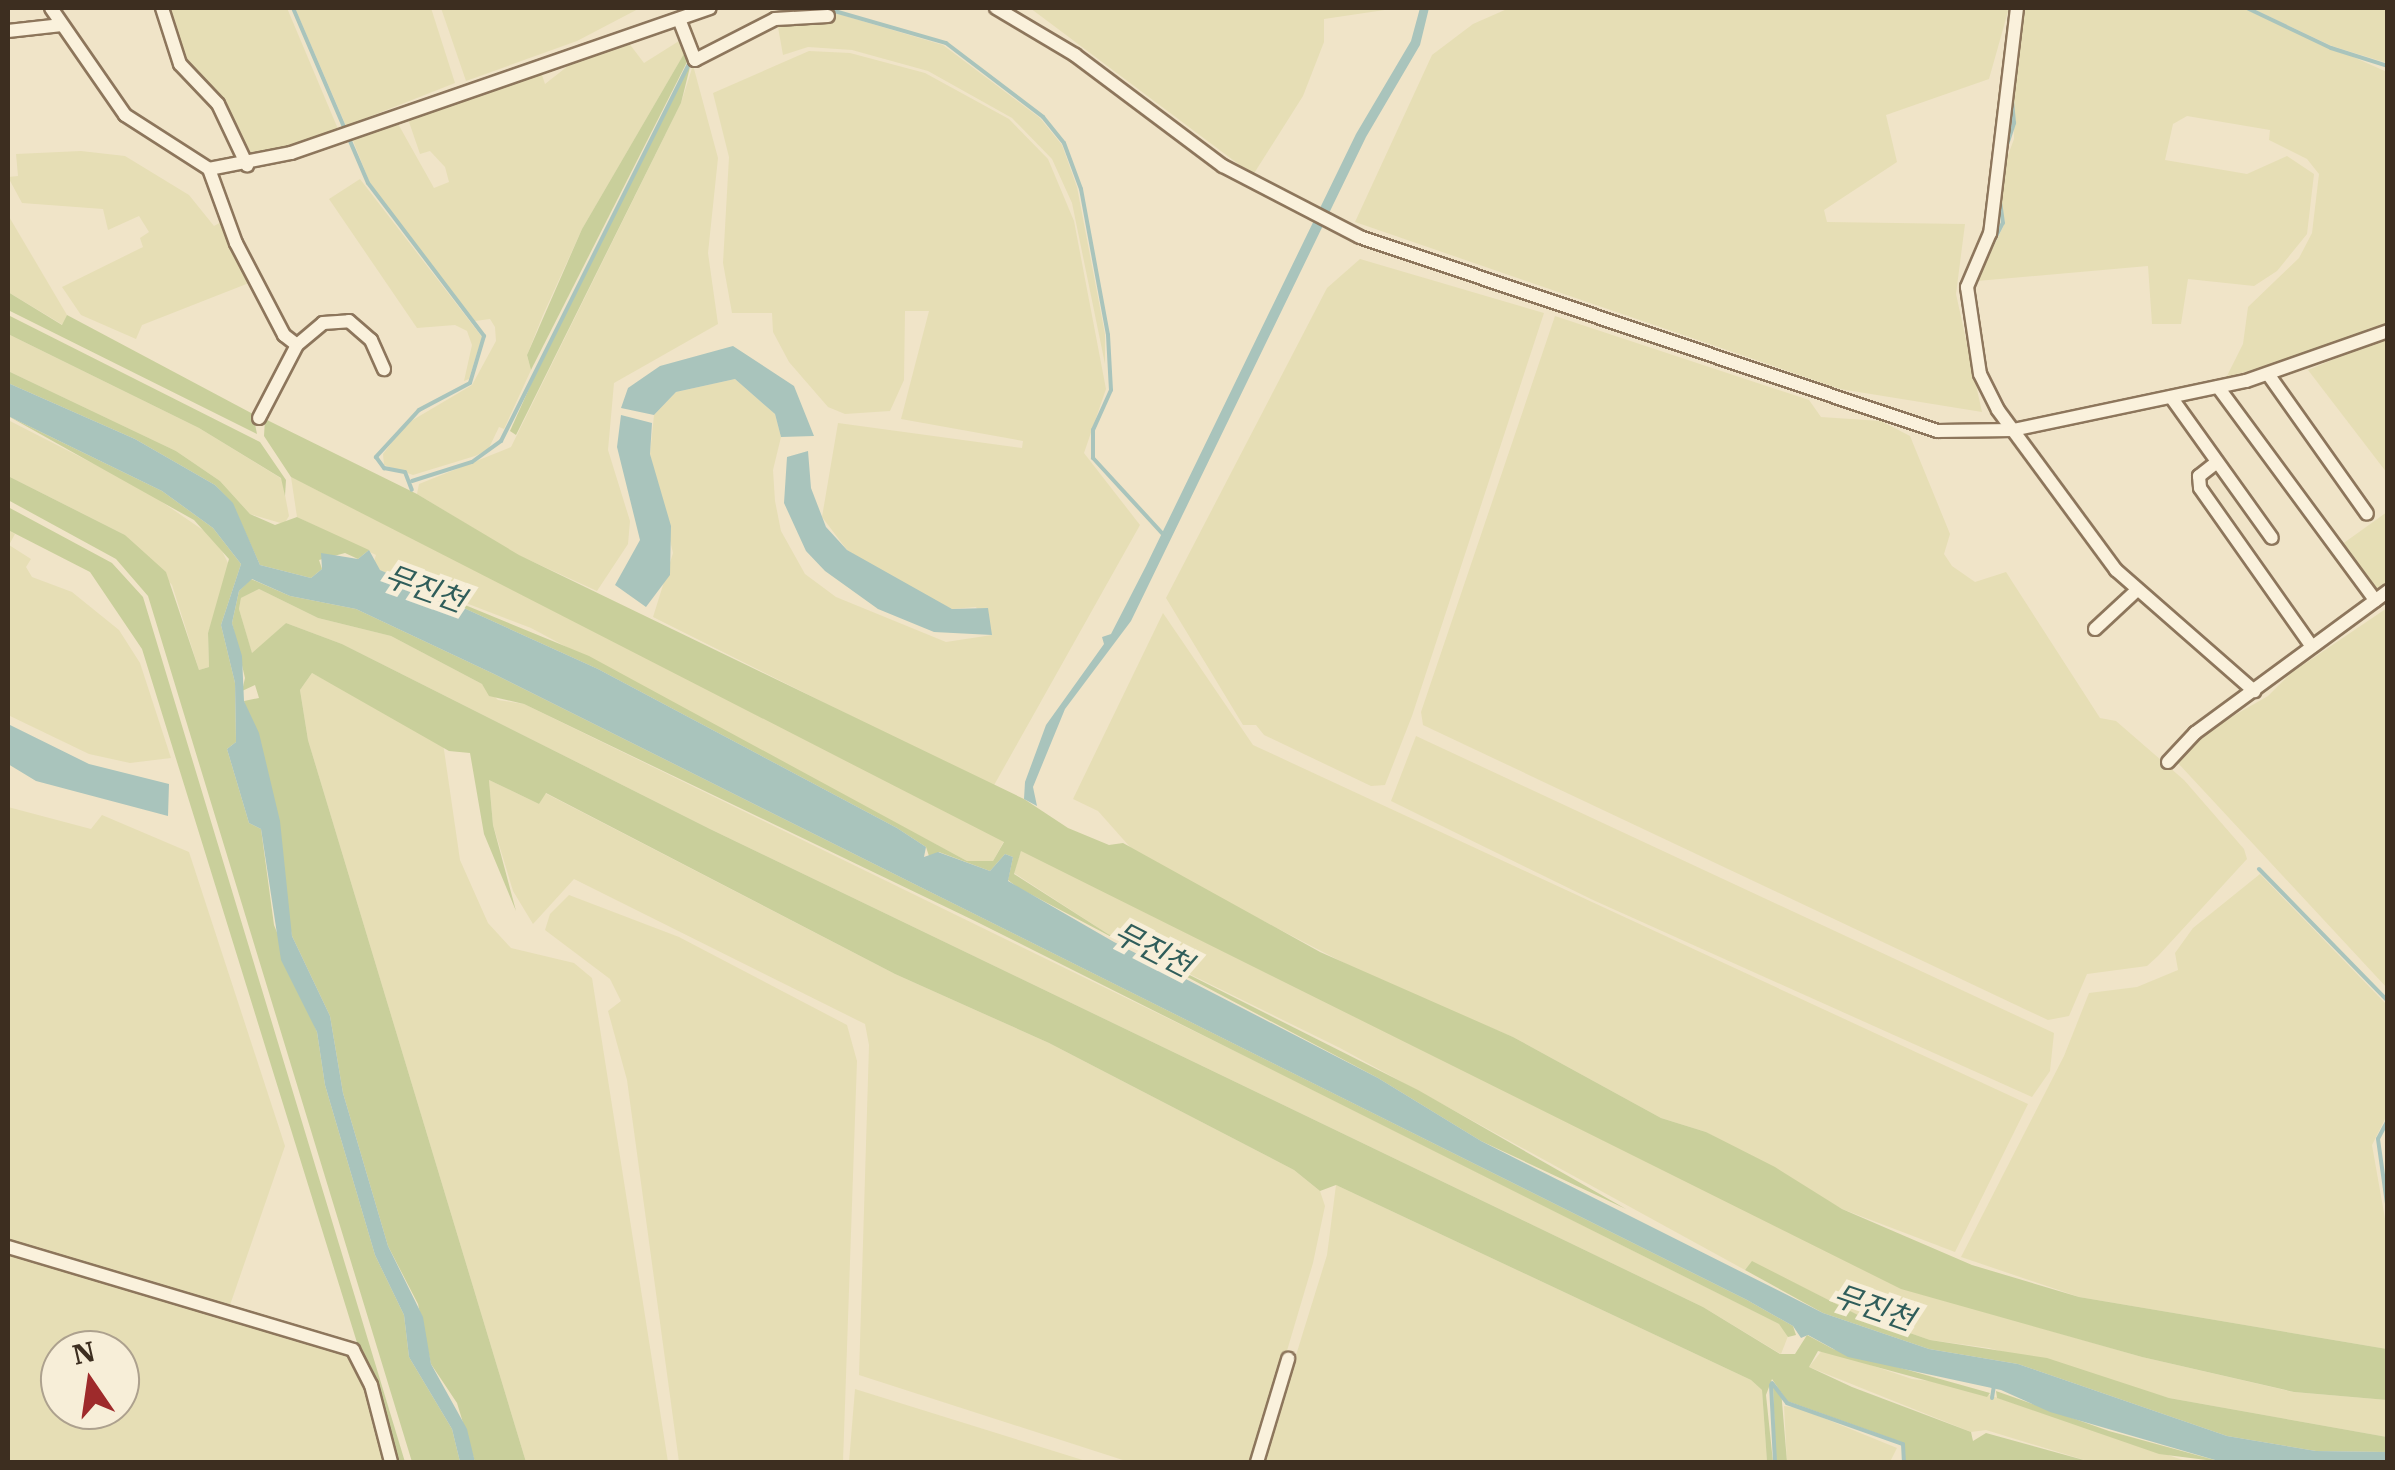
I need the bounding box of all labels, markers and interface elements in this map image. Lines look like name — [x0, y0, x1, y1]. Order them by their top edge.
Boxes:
water label: 무진천 — [380, 557, 470, 619]
water label: 무진천 — [1108, 914, 1198, 984]
water label: 무진천 — [1829, 1277, 1919, 1337]
north arrow — [40, 1330, 140, 1430]
text: N — [69, 1332, 99, 1373]

